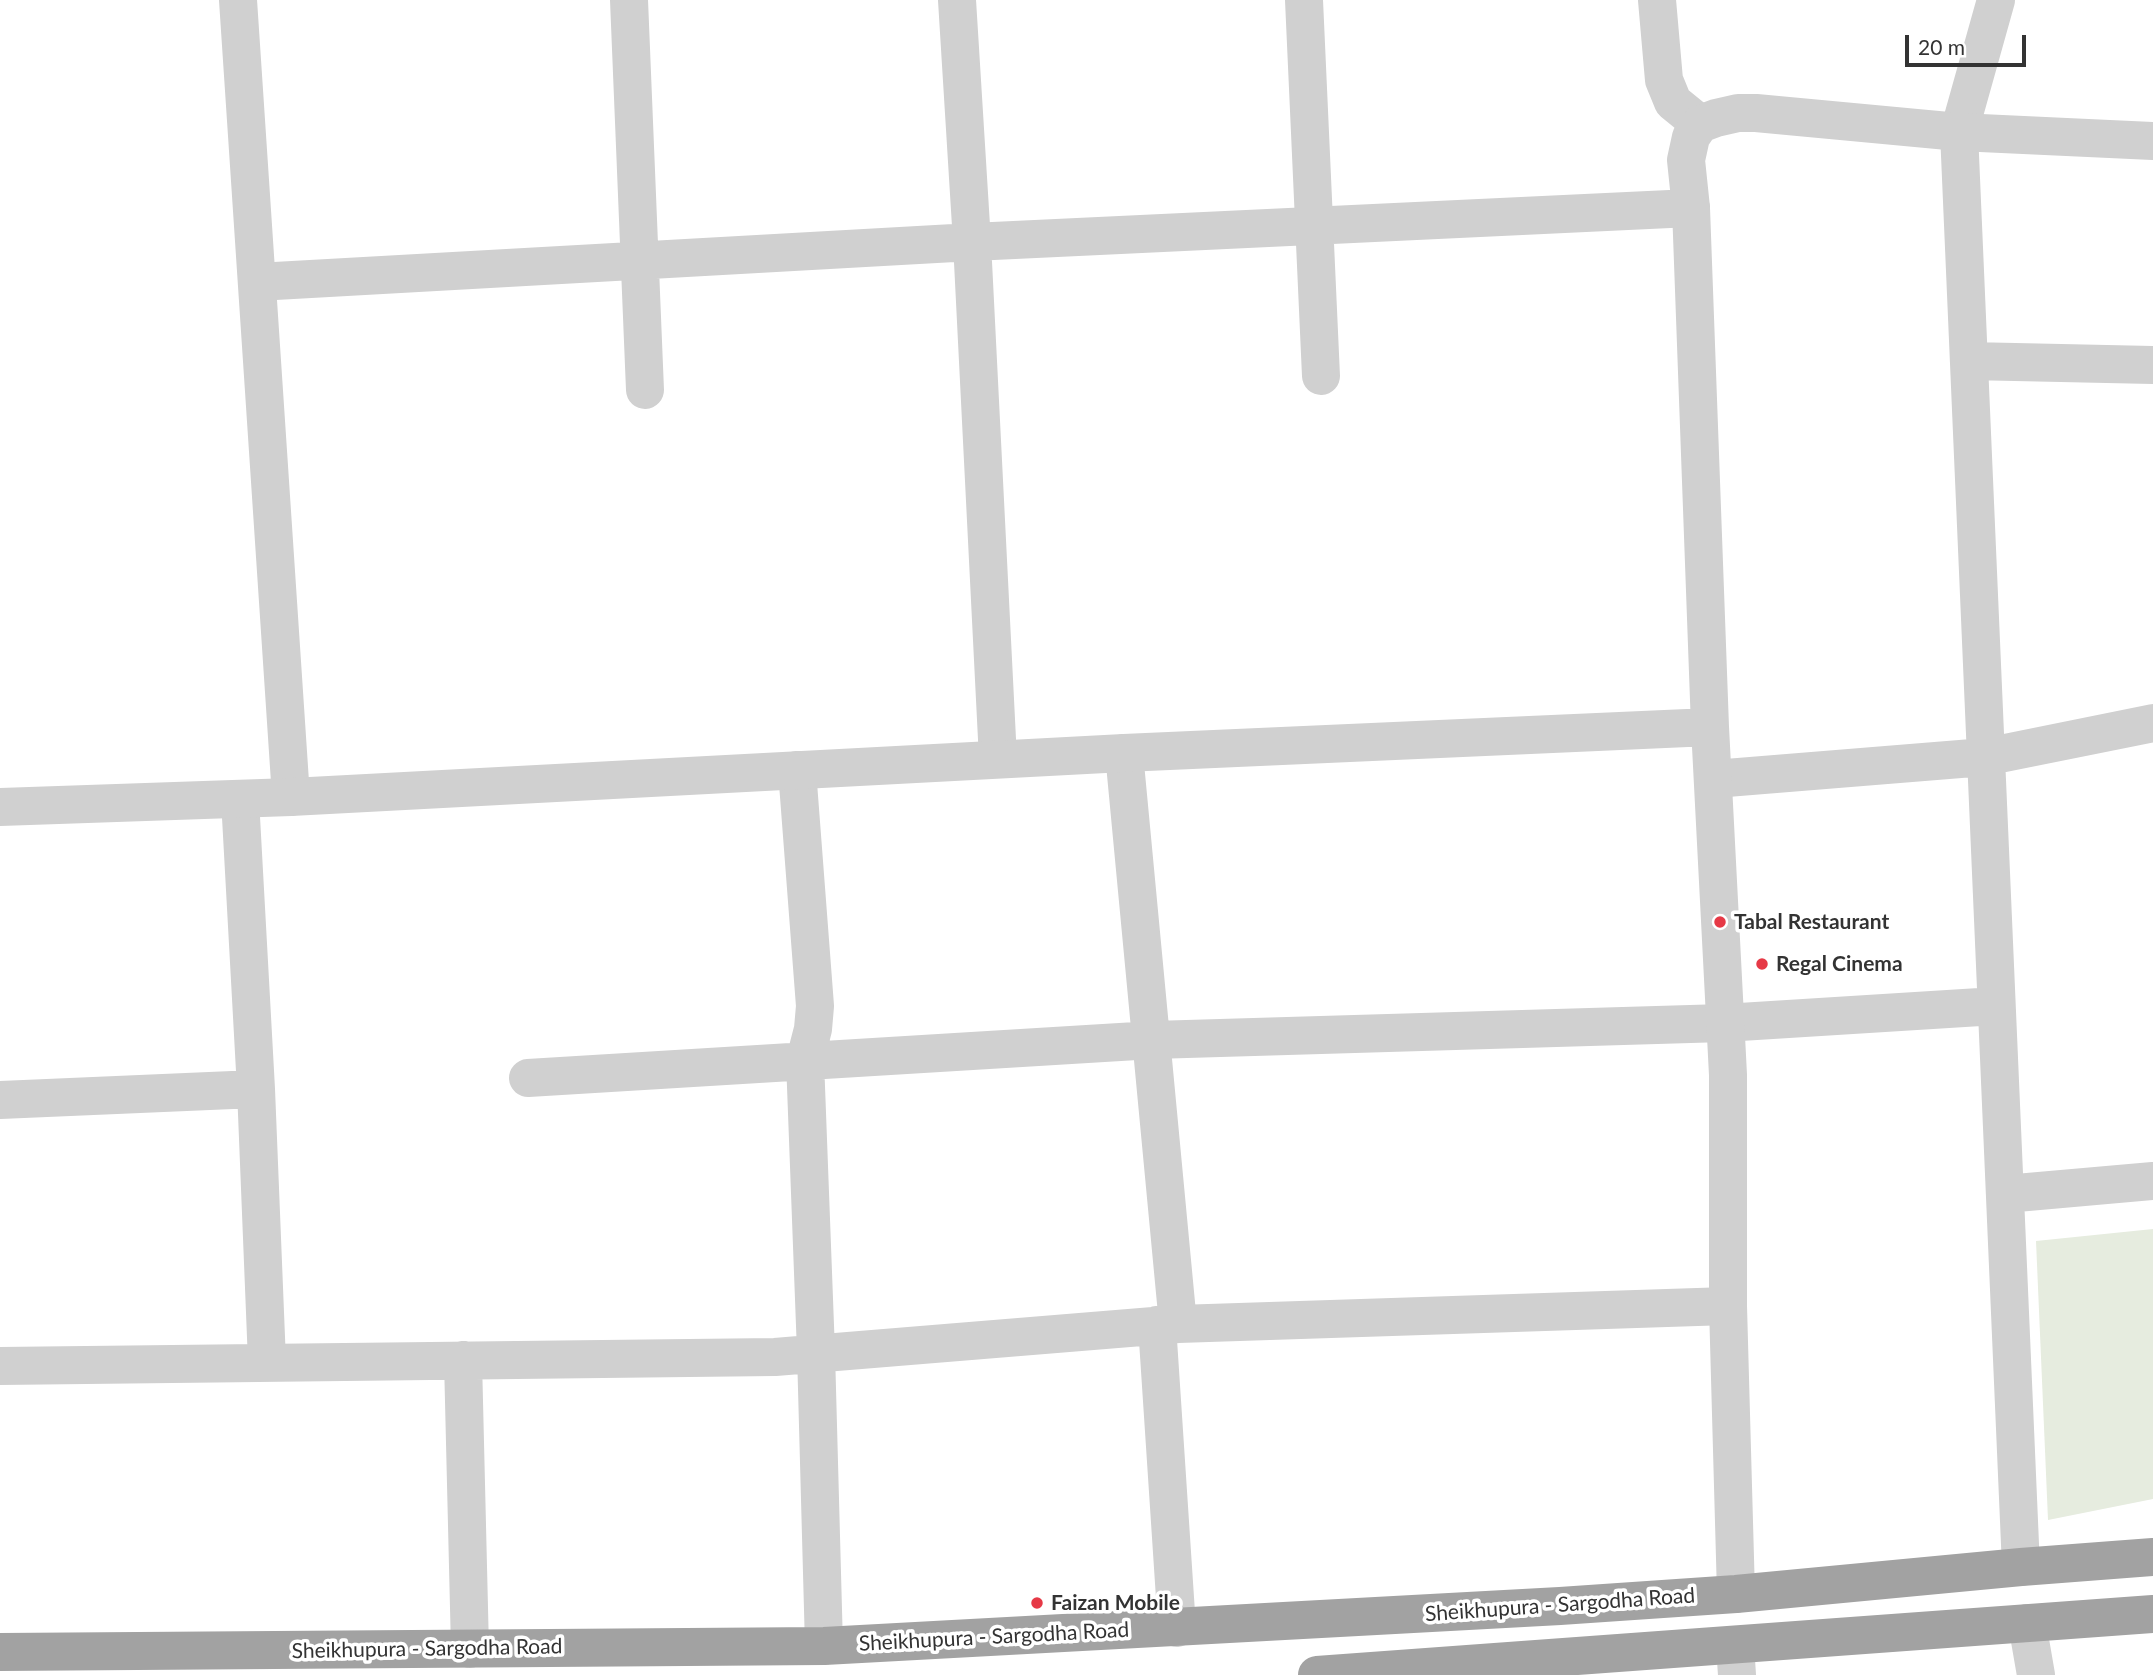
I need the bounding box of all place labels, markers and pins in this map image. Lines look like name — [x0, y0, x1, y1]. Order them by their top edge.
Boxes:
place label: Tabal Restaurant — [1734, 909, 1889, 935]
marker: Tabal Restaurant — [1712, 914, 1728, 930]
place label: Regal Cinema — [1776, 951, 1903, 977]
marker: Regal Cinema — [1754, 956, 1770, 972]
place label: Faizan Mobile — [1051, 1590, 1180, 1616]
marker: Faizan Mobile — [1029, 1595, 1045, 1611]

